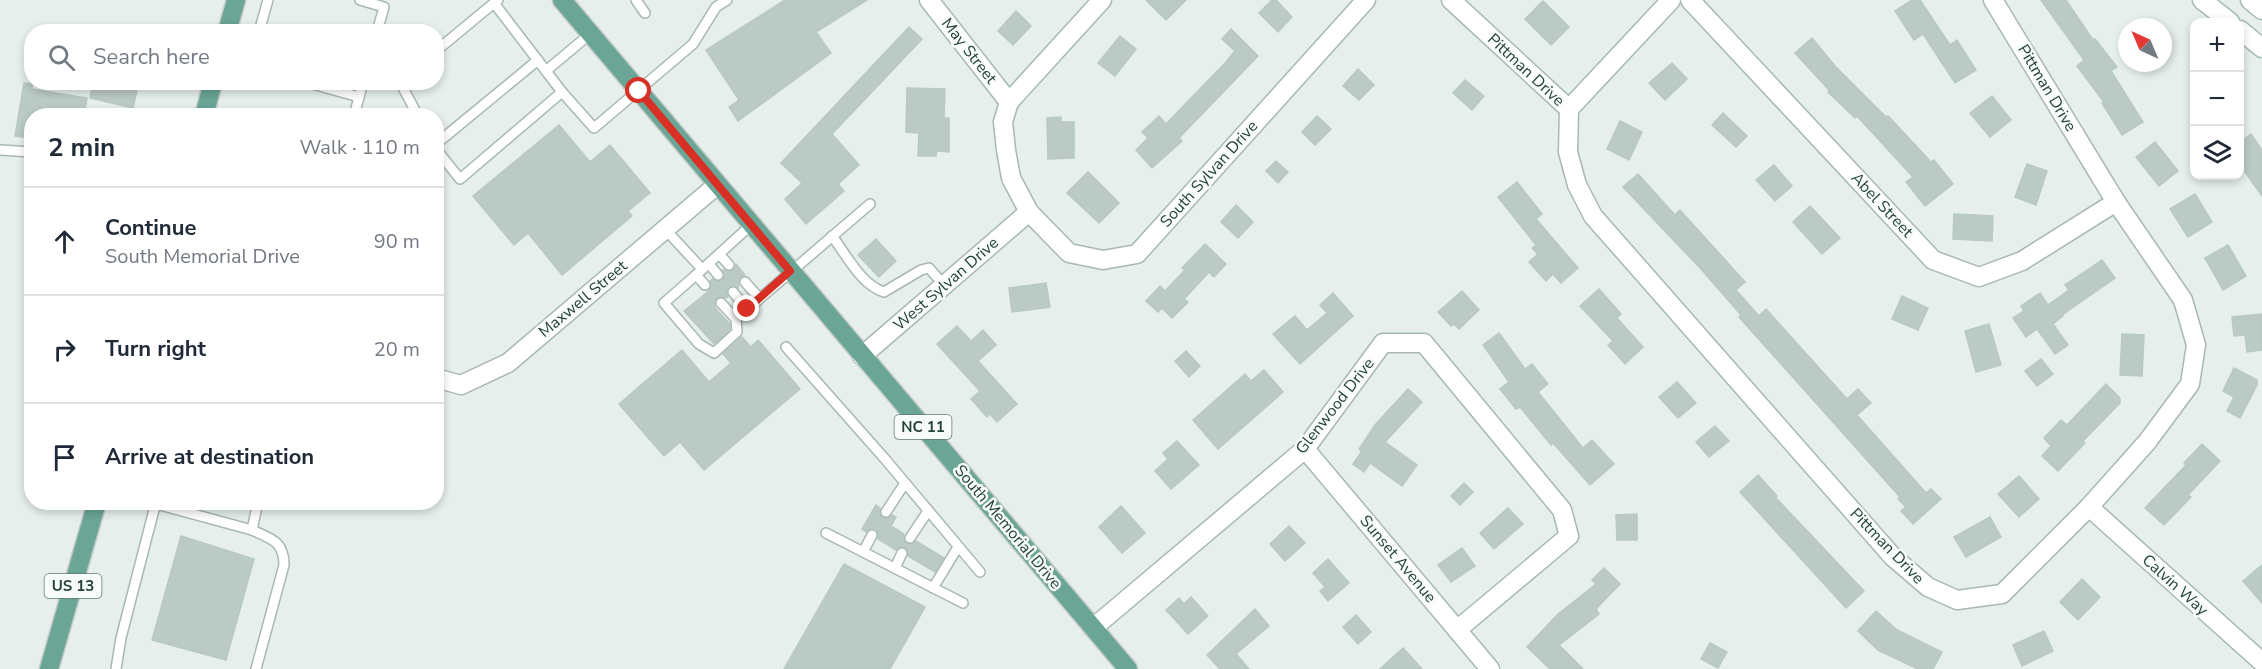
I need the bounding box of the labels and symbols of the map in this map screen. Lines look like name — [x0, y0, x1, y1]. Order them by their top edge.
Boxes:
street label: May Street — [936, 13, 1002, 89]
north arrow — [2118, 18, 2172, 72]
street label: Pittman Drive — [1483, 28, 1569, 112]
street label: Pittman Drive — [2012, 40, 2082, 136]
route start — [625, 77, 651, 103]
street label: South Sylvan Drive — [1155, 116, 1263, 232]
street label: Abel Street — [1846, 168, 1918, 243]
street label: West Sylvan Drive — [889, 232, 1003, 336]
street label: Maxwell Street — [534, 255, 632, 343]
route end — [733, 295, 759, 321]
street label: Glenwood Drive — [1291, 353, 1379, 459]
road number: NC 11 — [894, 415, 952, 439]
street label: South Memorial Drive — [949, 460, 1067, 594]
street label: Pittman Drive — [1845, 503, 1929, 589]
street label: Sunset Avenue — [1355, 510, 1441, 608]
street label: Calvin Way — [2137, 549, 2213, 621]
road number: US 13 — [44, 574, 101, 598]

